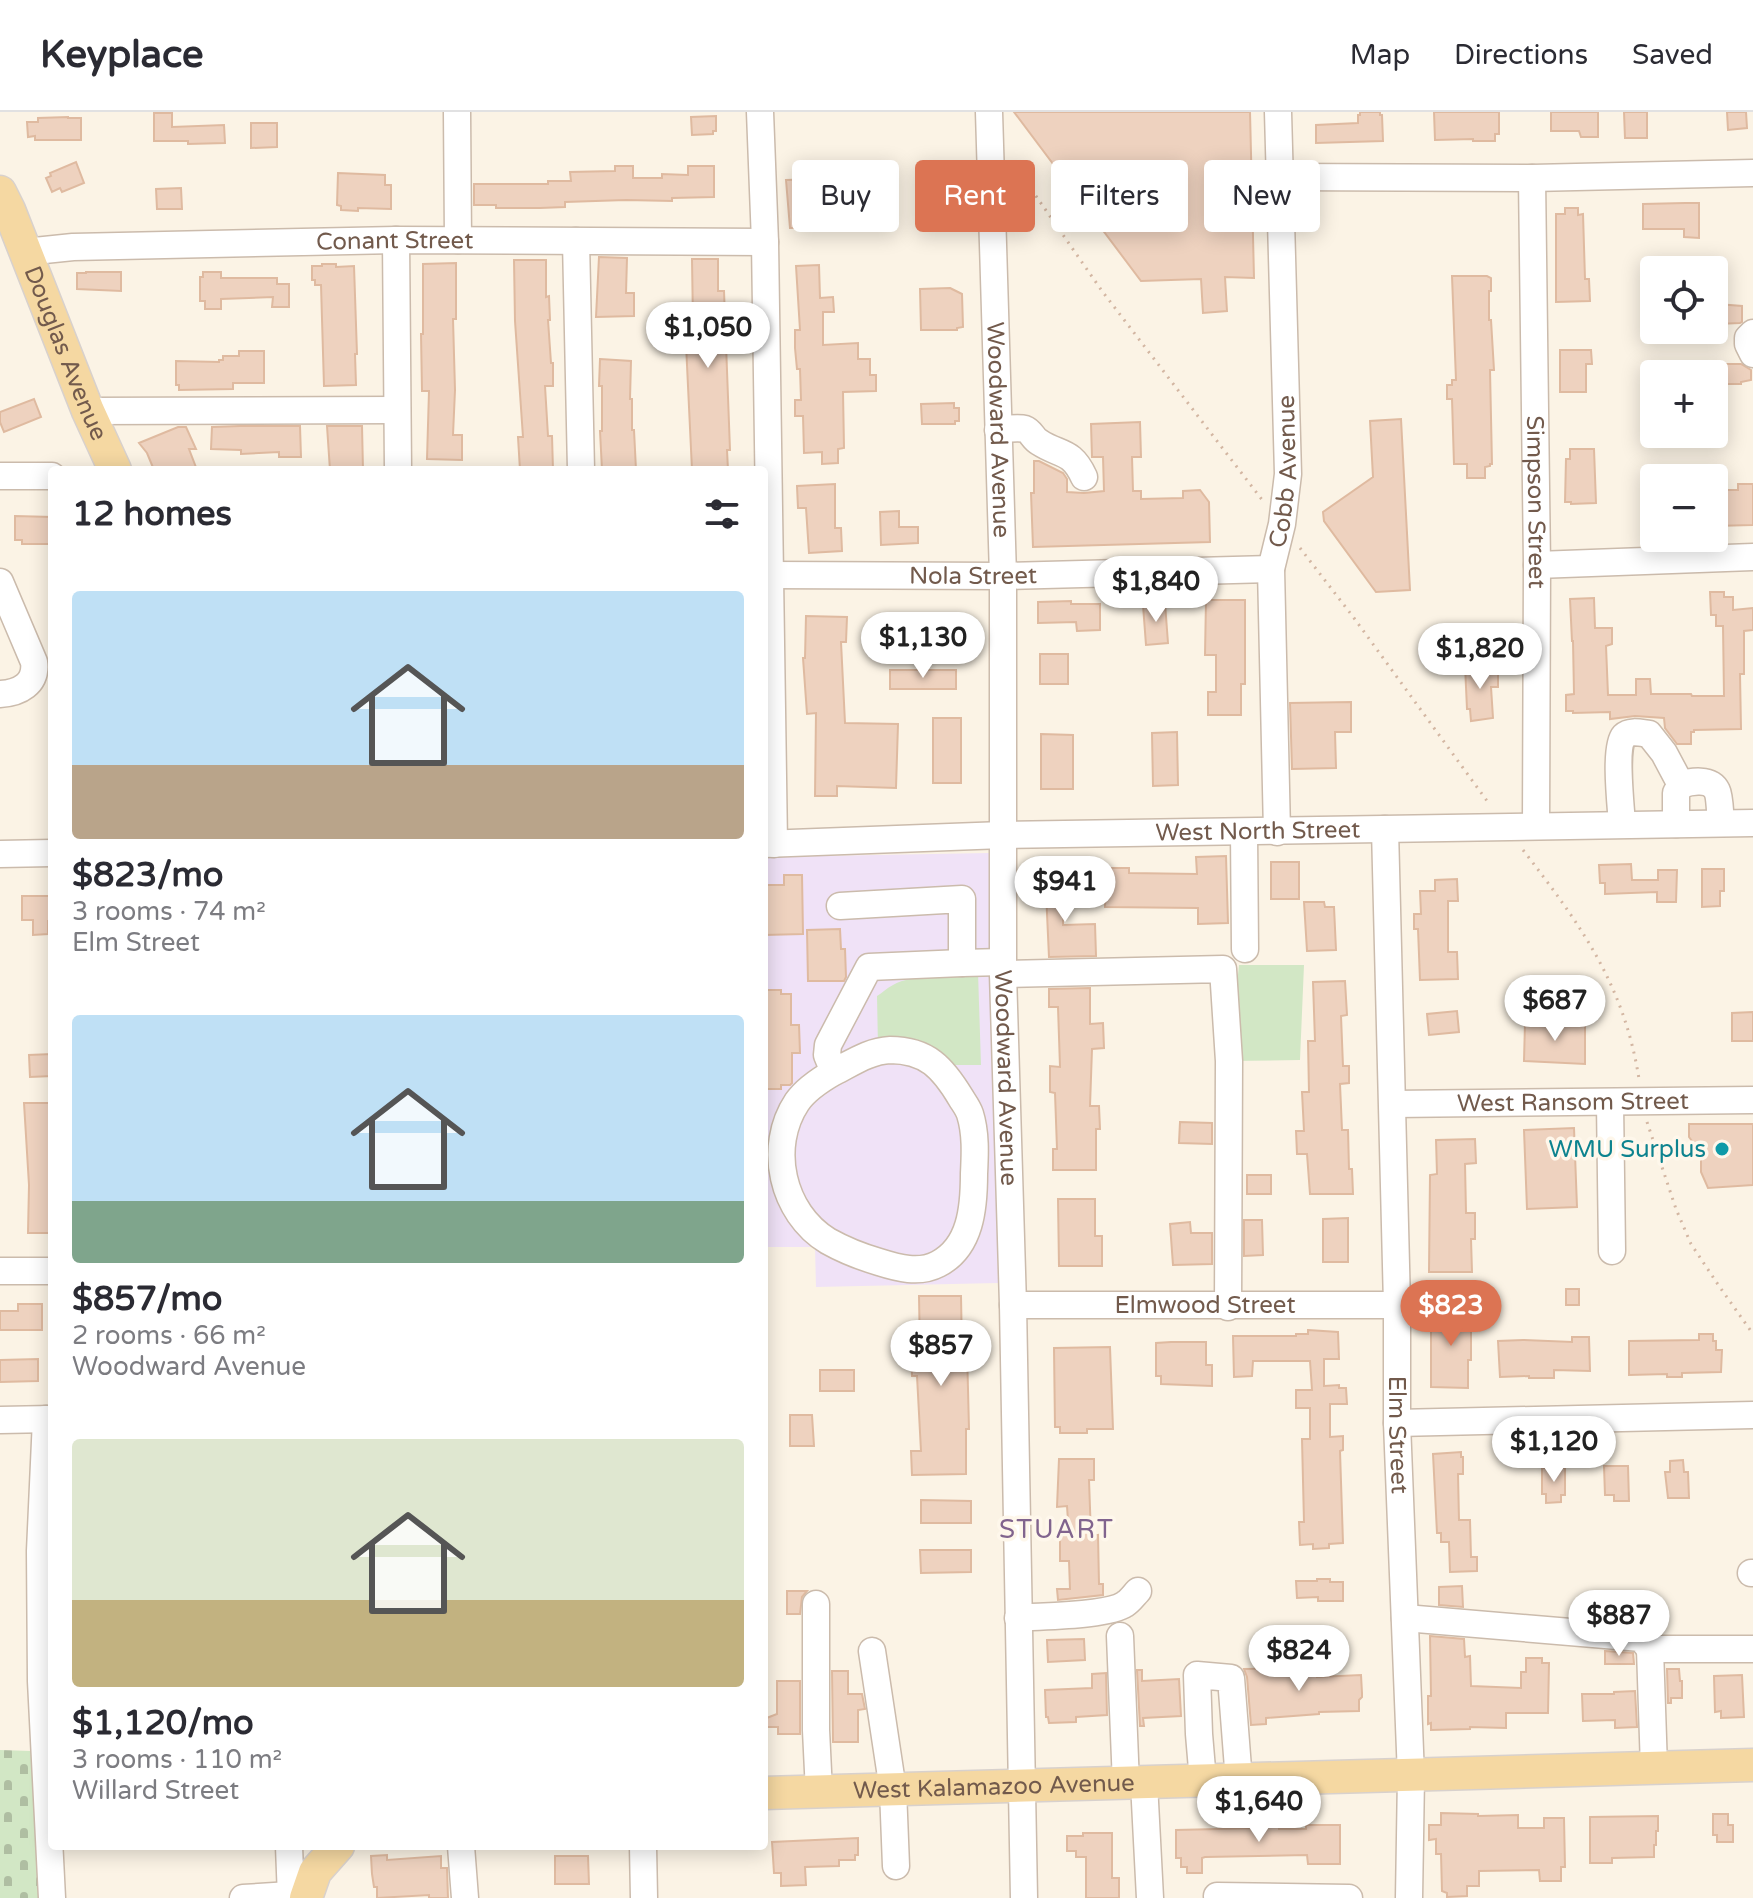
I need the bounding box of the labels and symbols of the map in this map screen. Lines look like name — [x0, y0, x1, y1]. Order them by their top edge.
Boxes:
street label: Conant Street — [316, 226, 473, 257]
street label: Douglas Avenue — [17, 262, 113, 445]
pin: $1,050 — [643, 302, 773, 370]
street label: Woodward Avenue — [980, 321, 1016, 538]
street label: Cobb Avenue — [1263, 395, 1303, 551]
street label: Simpson Street — [1520, 415, 1551, 589]
pin: $1,840 — [1091, 556, 1221, 624]
street label: Nola Street — [909, 561, 1037, 591]
pin: $1,130 — [858, 612, 988, 680]
pin: $1,820 — [1415, 623, 1545, 691]
street label: West North Street — [1155, 815, 1361, 848]
pin: $941 — [1018, 856, 1112, 924]
street label: Woodward Avenue — [988, 969, 1023, 1186]
pin: $687 — [1508, 975, 1602, 1043]
street label: West Ransom Street — [1457, 1087, 1689, 1118]
place label: WMU Surplus — [1548, 1135, 1706, 1164]
marker: WMU Surplus — [1713, 1140, 1731, 1158]
pin: $823 — [1404, 1280, 1498, 1348]
street label: Elmwood Street — [1114, 1291, 1296, 1320]
pin: $857 — [894, 1320, 988, 1388]
street label: Elm Street — [1382, 1376, 1414, 1495]
pin: $1,120 — [1489, 1416, 1619, 1484]
district label: STUART — [999, 1514, 1115, 1545]
pin: $887 — [1572, 1590, 1666, 1658]
pin: $824 — [1252, 1625, 1346, 1693]
street label: West Kalamazoo Avenue — [853, 1769, 1135, 1805]
pin: $1,640 — [1194, 1776, 1324, 1844]

